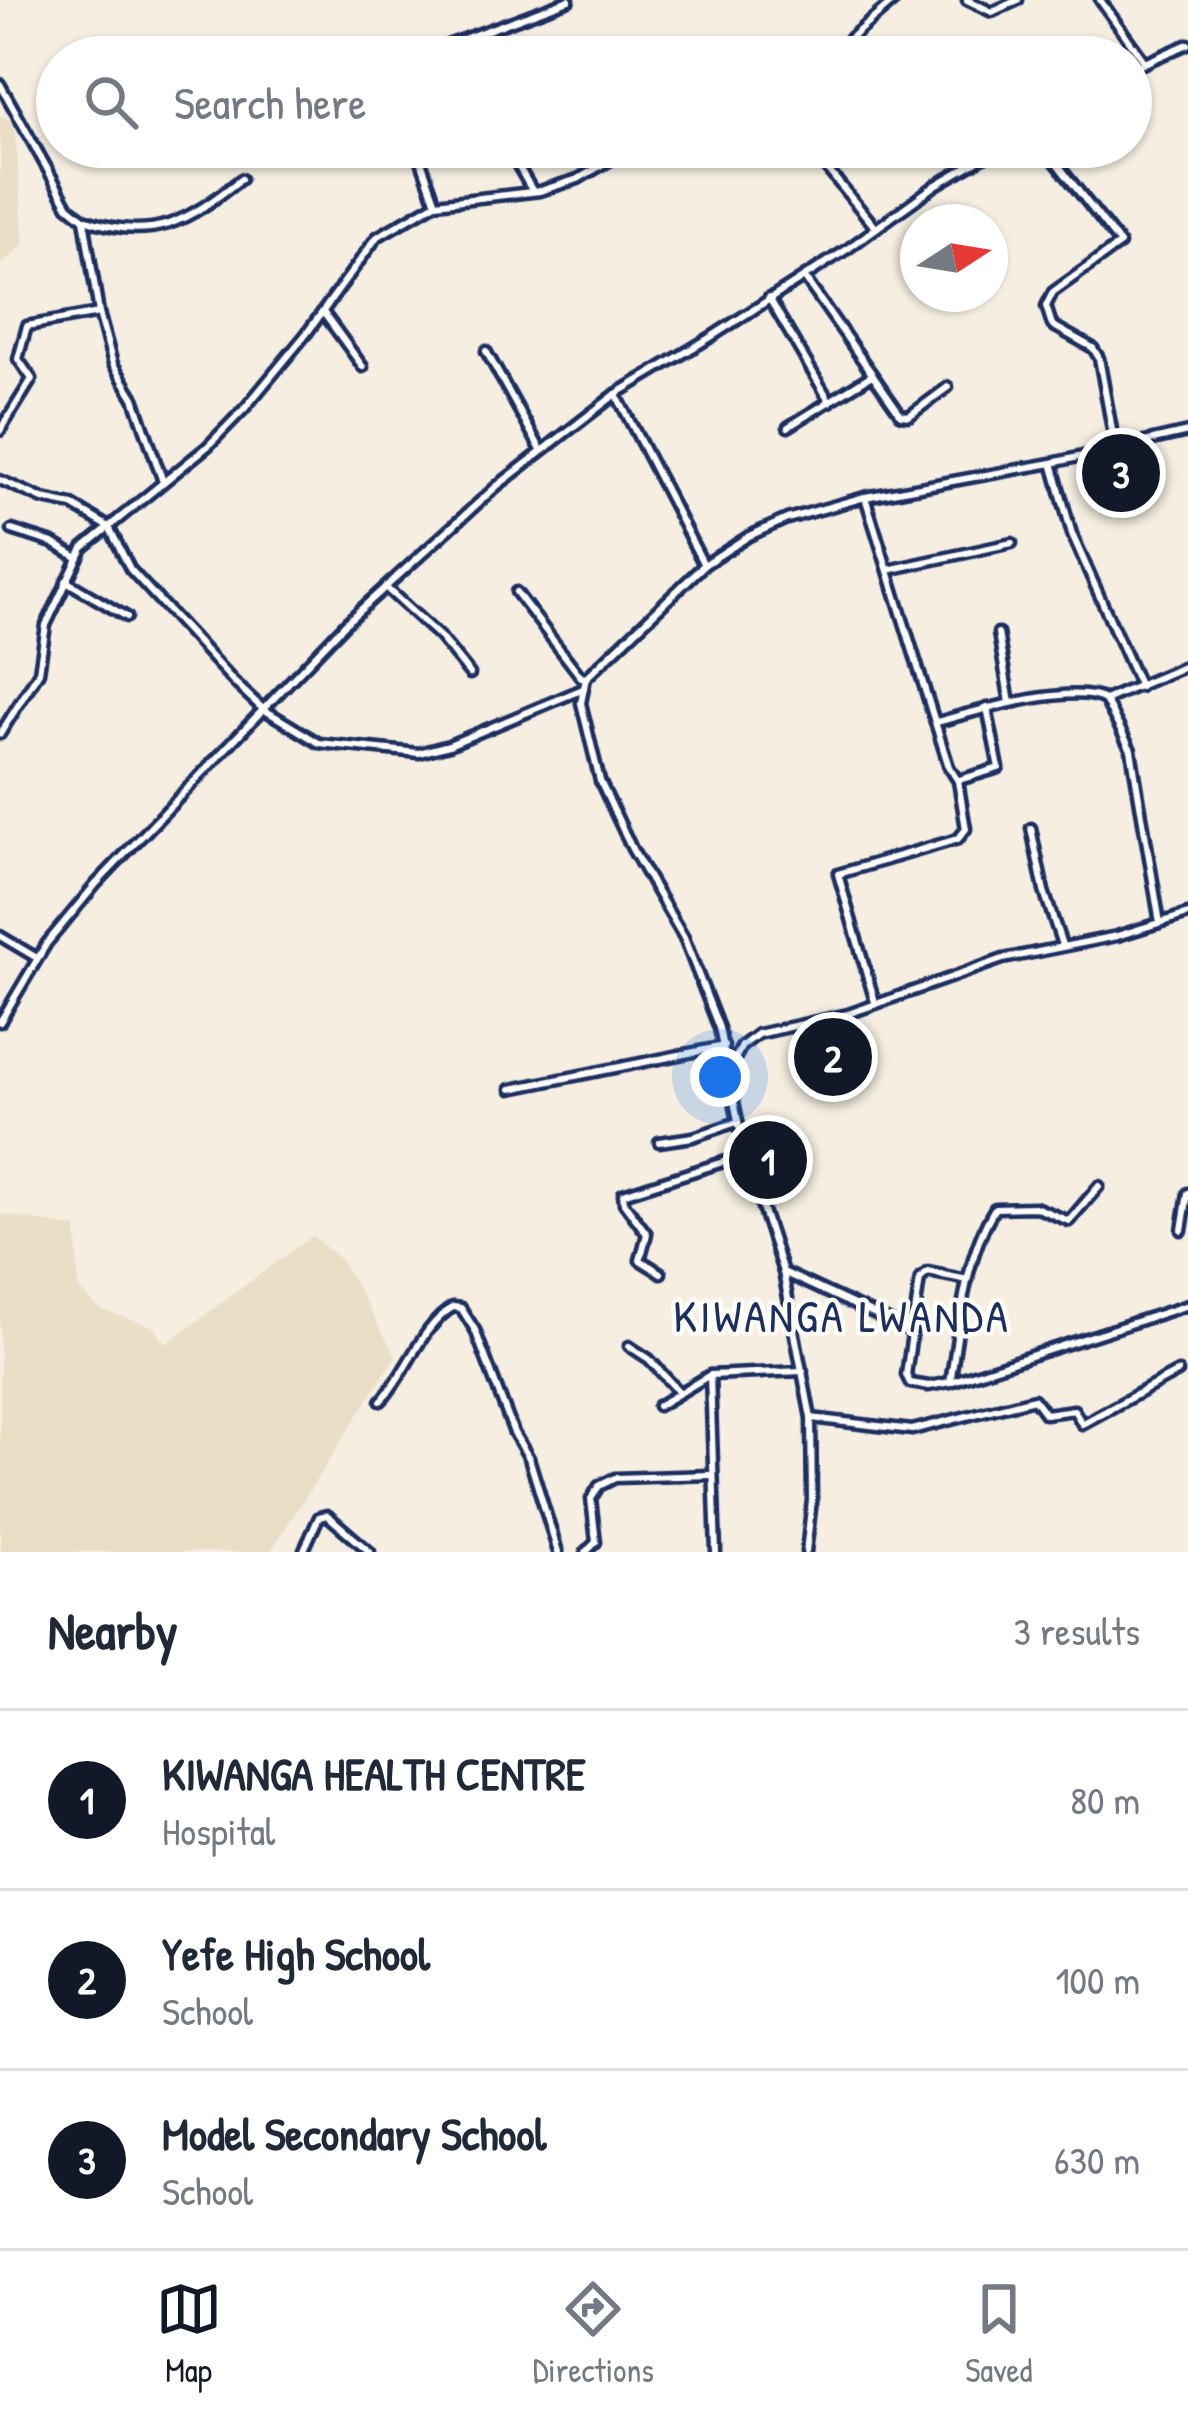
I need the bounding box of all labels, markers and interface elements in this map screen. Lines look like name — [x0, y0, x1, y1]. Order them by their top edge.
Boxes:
search box — [36, 36, 1152, 168]
icon: search — [78, 69, 144, 135]
text: Search here — [174, 72, 366, 133]
north arrow — [900, 204, 1008, 312]
pin: 3 — [1082, 428, 1160, 518]
pin: 2 — [794, 1012, 872, 1102]
your location — [690, 1047, 750, 1107]
pin: 1 — [729, 1115, 807, 1205]
district label: KIWANGA LWANDA — [673, 1285, 1011, 1346]
text: Nearby — [48, 1596, 178, 1665]
text: 3 results — [1014, 1604, 1140, 1657]
text: KIWANGA HEALTH CENTRE — [162, 1743, 586, 1804]
text: 1 — [80, 1773, 94, 1826]
text: 80 m — [1070, 1773, 1140, 1826]
text: Hospital — [162, 1804, 276, 1857]
text: Yefe High School — [162, 1923, 430, 1984]
text: 2 — [78, 1953, 96, 2006]
text: 100 m — [1055, 1953, 1140, 2006]
text: School — [162, 1984, 253, 2037]
text: Model Secondary School — [162, 2103, 546, 2164]
text: 3 — [78, 2133, 96, 2186]
text: 630 m — [1054, 2133, 1140, 2186]
text: School — [162, 2164, 253, 2217]
tab: Map — [156, 2276, 222, 2392]
tab: Directions — [533, 2276, 654, 2392]
tab: Saved — [965, 2276, 1032, 2392]

